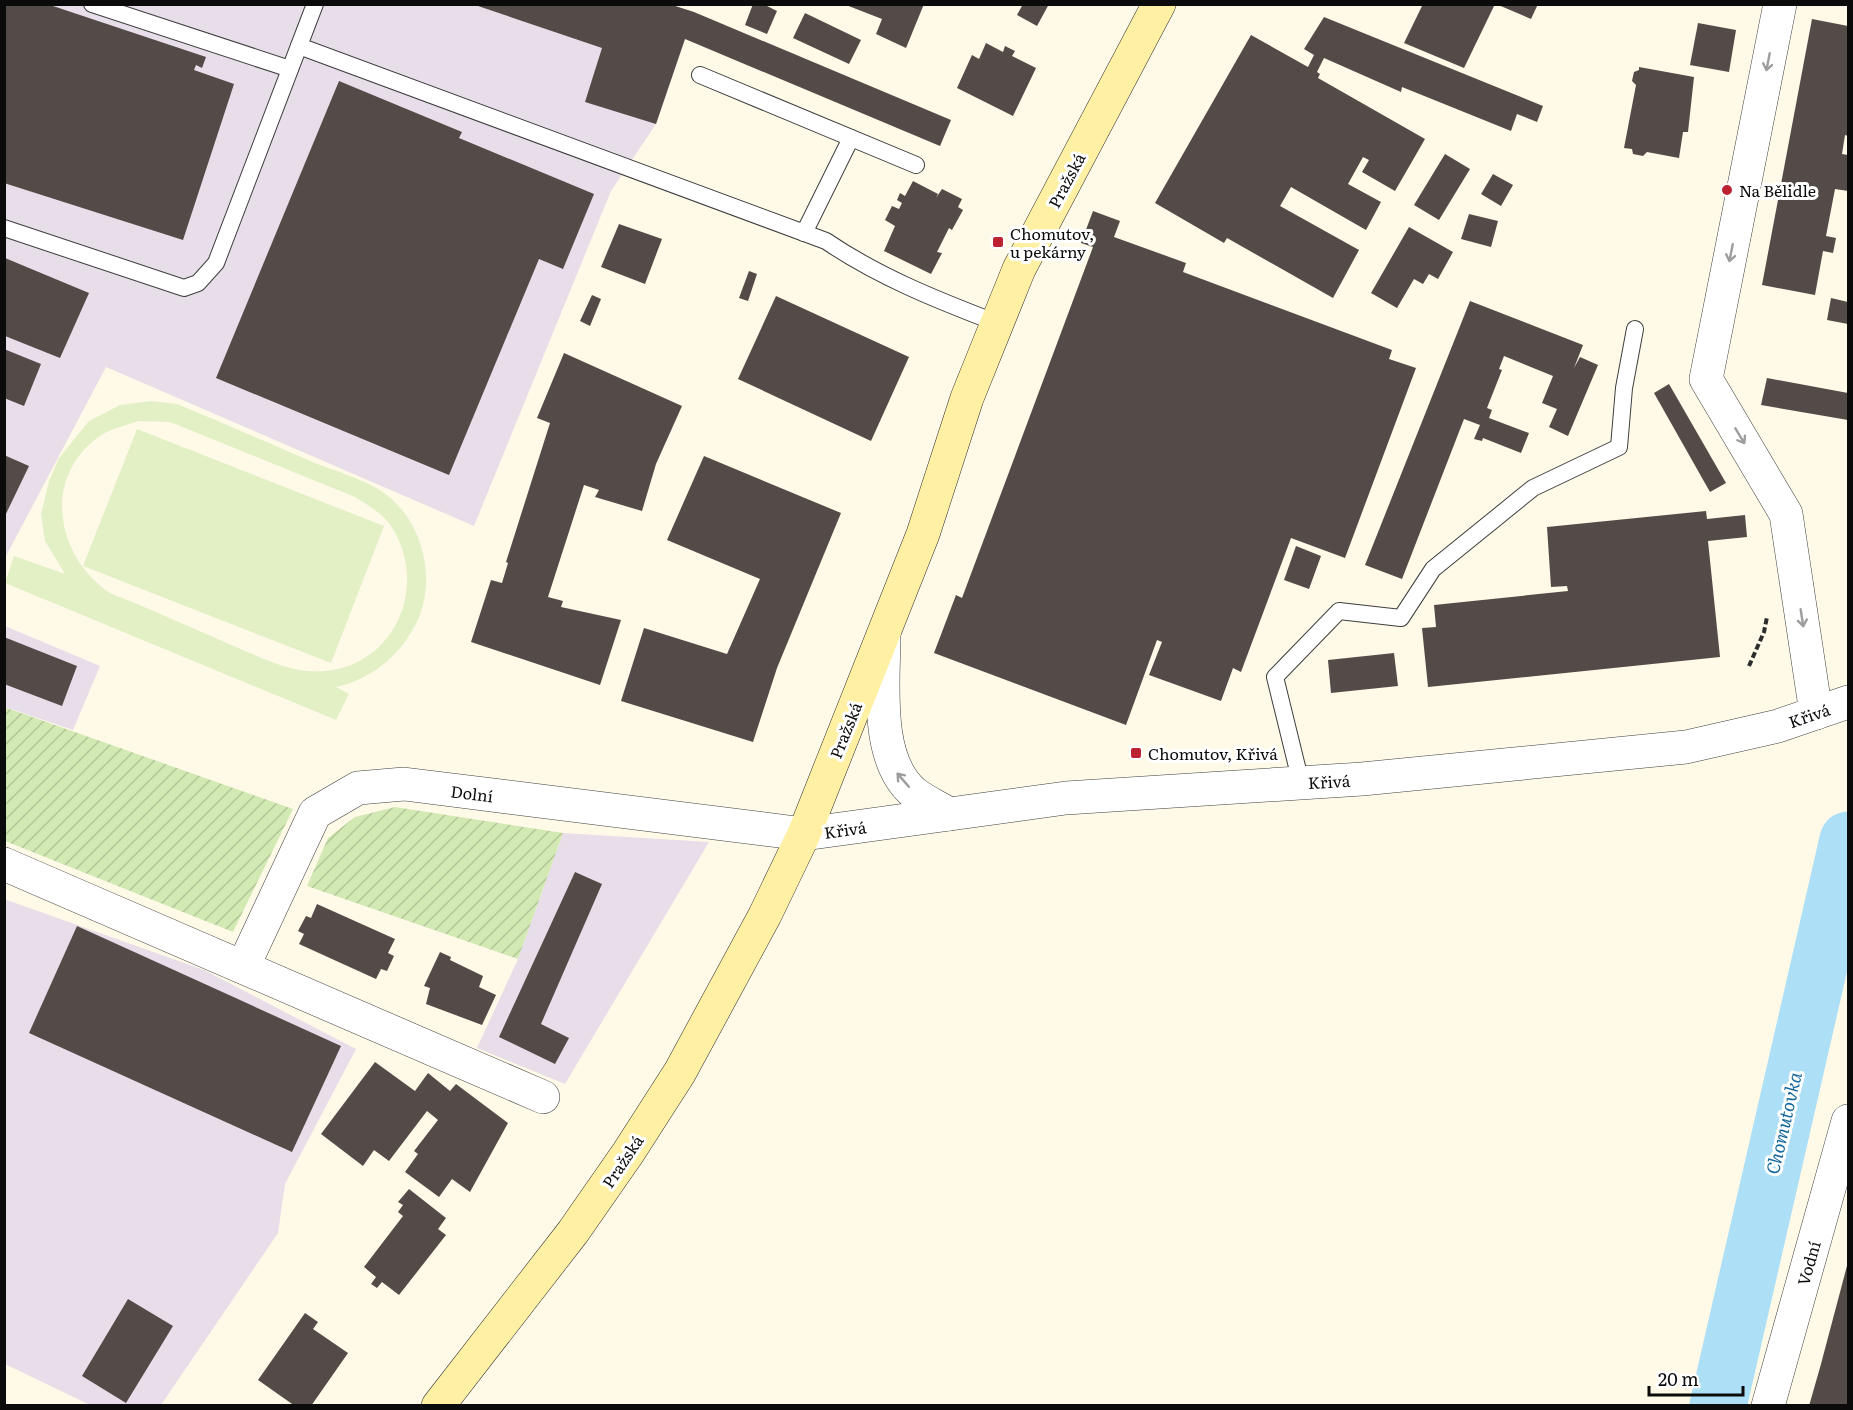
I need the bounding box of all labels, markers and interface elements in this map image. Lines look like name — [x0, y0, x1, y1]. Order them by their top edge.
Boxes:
one-way arrow — [1762, 52, 1773, 71]
street label: Pražská — [1042, 148, 1091, 212]
place label: Na Bělidle — [1739, 178, 1816, 202]
marker: Na Bělidle — [1720, 183, 1734, 197]
place label: Chomutov, u pekárny — [1010, 221, 1094, 263]
marker: Chomutov, u pekárny — [991, 235, 1005, 249]
one-way arrow — [1725, 243, 1736, 263]
one-way arrow — [1734, 427, 1746, 444]
one-way arrow — [1797, 607, 1808, 627]
street label: Křivá — [1785, 697, 1833, 733]
street label: Pražská — [823, 698, 867, 762]
place label: Chomutov, Křivá — [1148, 741, 1278, 765]
marker: Chomutov, Křivá — [1129, 746, 1143, 760]
street label: Křivá — [1307, 768, 1351, 794]
one-way arrow — [896, 773, 910, 788]
street label: Dolní — [449, 778, 495, 808]
street label: Křivá — [822, 814, 868, 844]
water label: Chomutovka — [1758, 1069, 1808, 1177]
street label: Pražská — [595, 1129, 649, 1192]
street label: Vodní — [1790, 1238, 1826, 1288]
scale bar — [1649, 1359, 1744, 1397]
text: 20 m — [1658, 1365, 1699, 1392]

